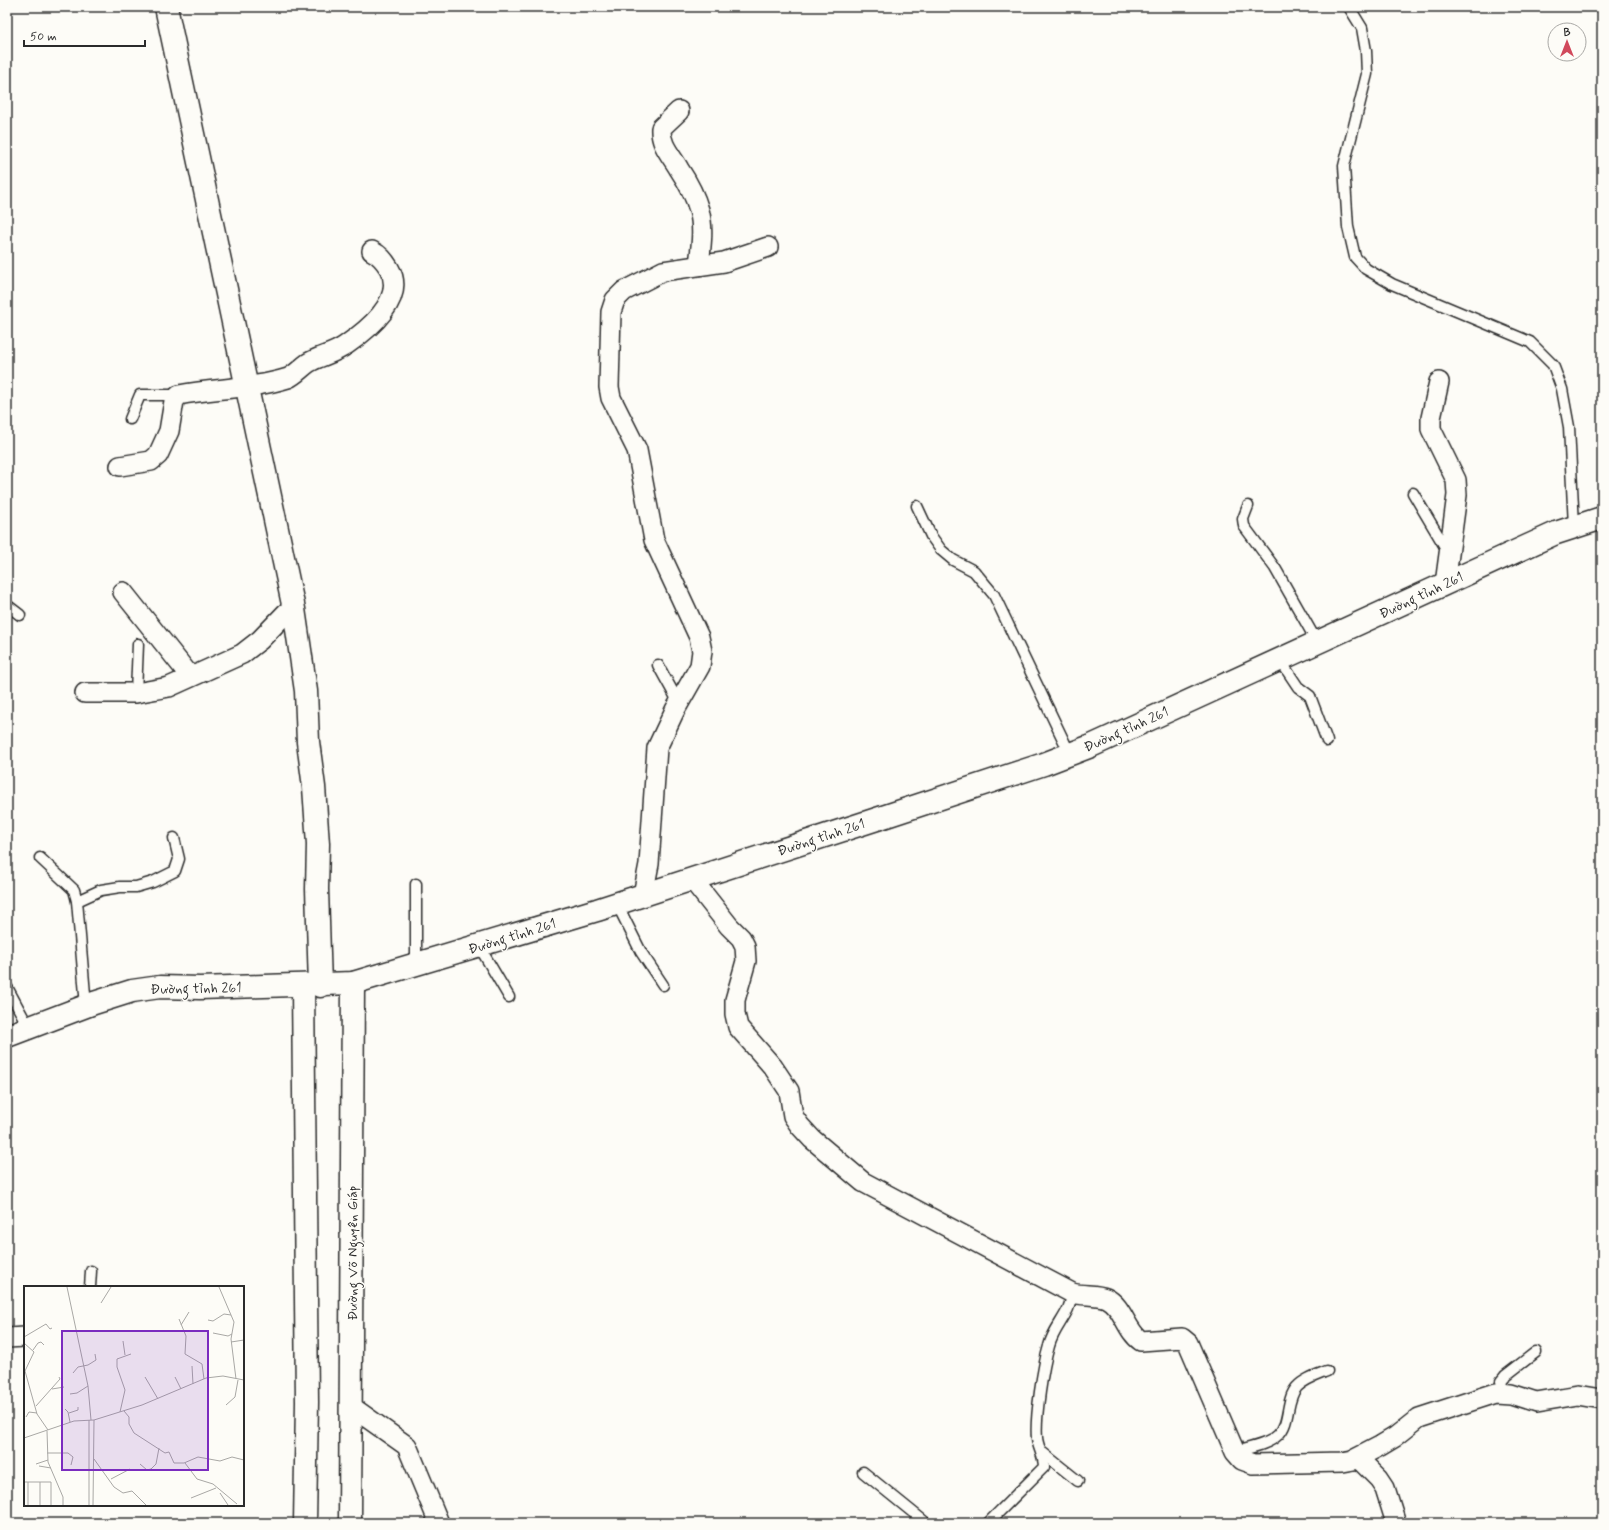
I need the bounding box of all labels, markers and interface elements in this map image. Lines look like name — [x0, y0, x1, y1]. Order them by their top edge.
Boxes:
scale bar — [24, 22, 145, 48]
north arrow — [1547, 22, 1587, 62]
text: B — [1564, 26, 1571, 40]
text: 50 m — [30, 29, 57, 45]
street label: Đường tỉnh 261 — [1376, 569, 1467, 625]
street label: Đường tỉnh 261 — [1081, 703, 1172, 758]
street label: Đường tỉnh 261 — [775, 815, 868, 862]
street label: Đường tỉnh 261 — [466, 915, 559, 961]
street label: Đường tỉnh 261 — [150, 979, 242, 1001]
street label: Đường Võ Nguyên Giáp — [344, 1186, 364, 1320]
inset map — [24, 1286, 244, 1506]

